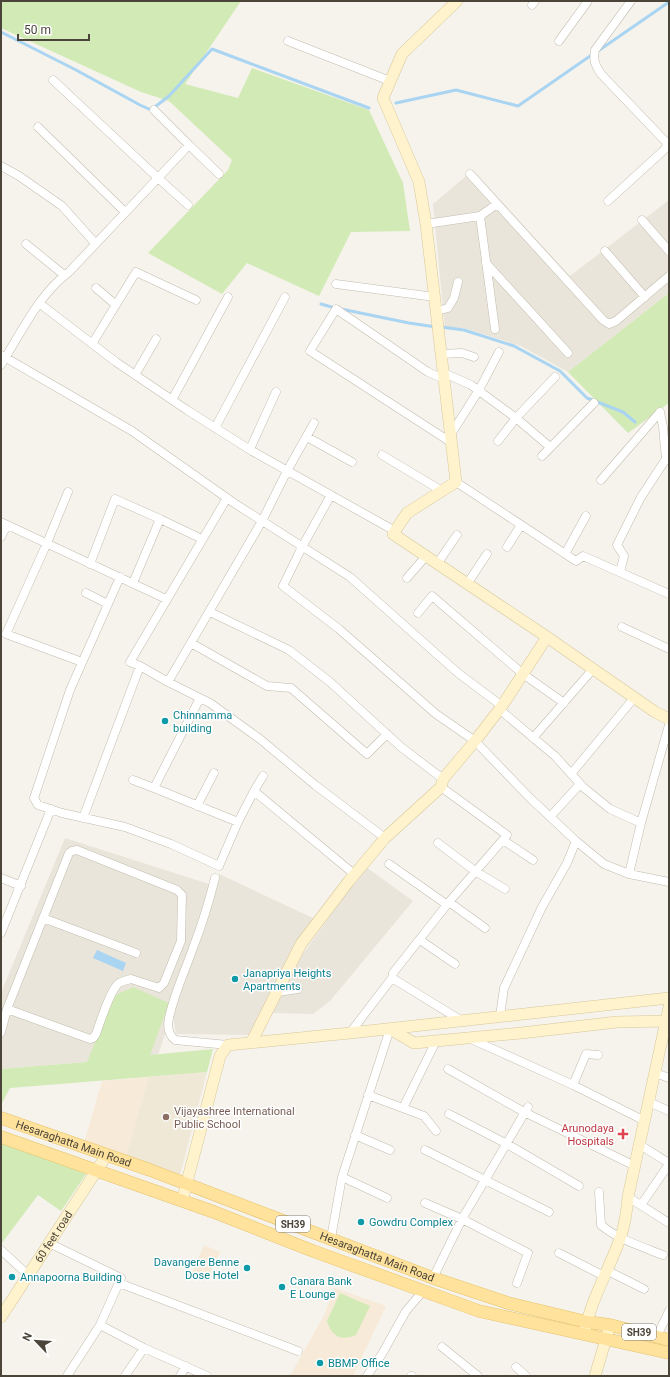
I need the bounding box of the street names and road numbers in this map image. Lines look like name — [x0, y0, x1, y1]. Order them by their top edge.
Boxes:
street label: Hesaraghatta Main Road — [14, 1117, 133, 1170]
street label: 60 feet road — [32, 1208, 75, 1265]
road number: SH39 — [276, 1216, 310, 1232]
street label: Hesaraghatta Main Road — [318, 1229, 436, 1284]
road number: SH39 — [622, 1324, 656, 1340]

